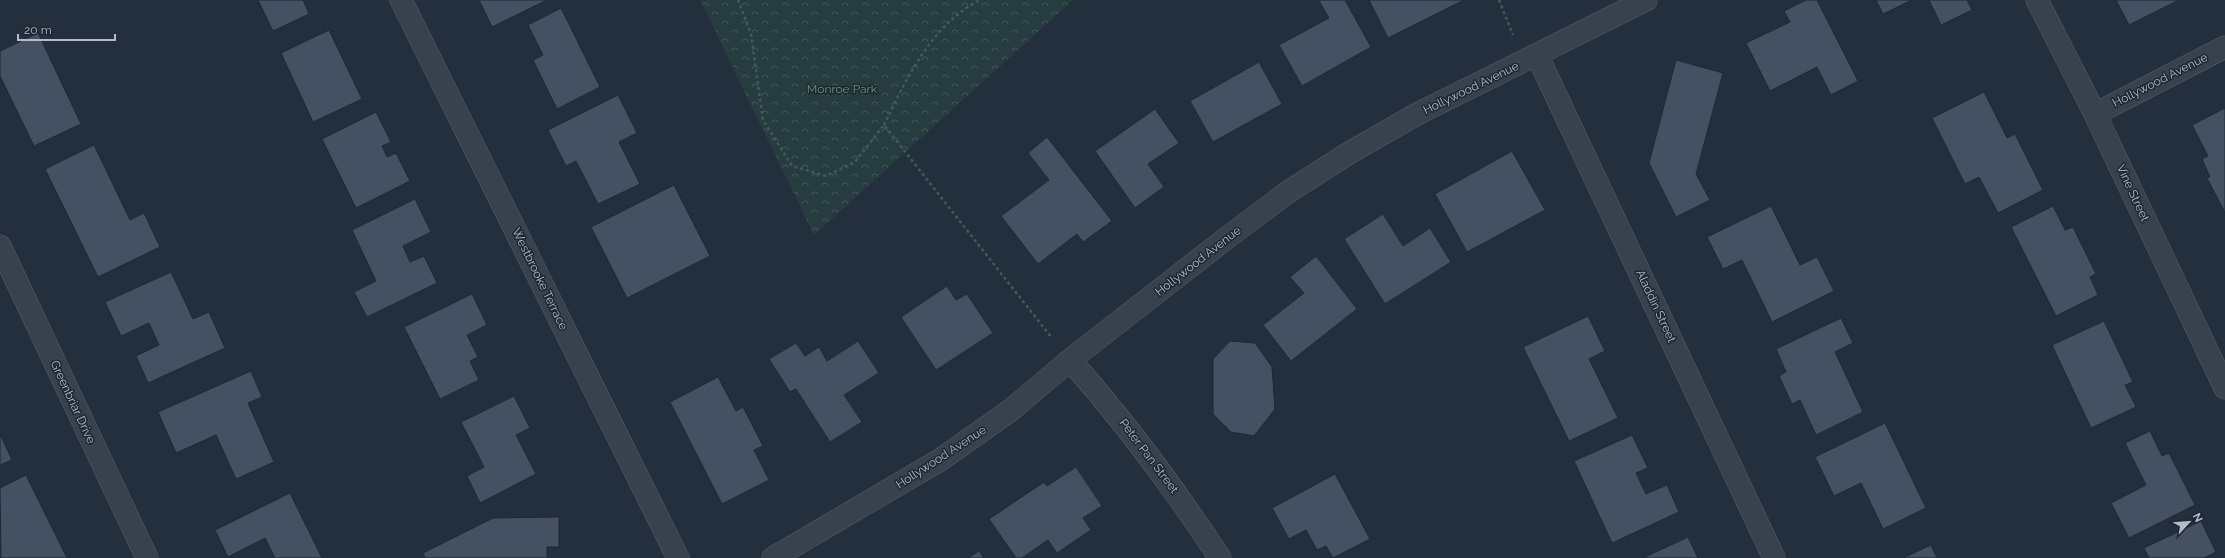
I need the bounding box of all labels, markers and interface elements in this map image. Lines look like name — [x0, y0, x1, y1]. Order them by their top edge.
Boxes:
scale bar — [18, 16, 115, 42]
text: 20 m — [24, 23, 52, 37]
street label: Hollywood Avenue — [2110, 50, 2210, 110]
street label: Hollywood Avenue — [1421, 59, 1521, 117]
park label: Monroe Park — [807, 82, 878, 96]
street label: Vine Street — [2114, 162, 2152, 224]
street label: Hollywood Avenue — [1152, 223, 1244, 299]
street label: Westbrooke Terrace — [509, 226, 571, 332]
street label: Aladdin Street — [1633, 267, 1679, 345]
street label: Greenbriar Drive — [48, 358, 98, 446]
street label: Peter Pan Street — [1116, 416, 1182, 496]
street label: Hollywood Avenue — [893, 423, 989, 491]
north arrow — [2169, 502, 2209, 542]
text: N — [2190, 511, 2205, 524]

